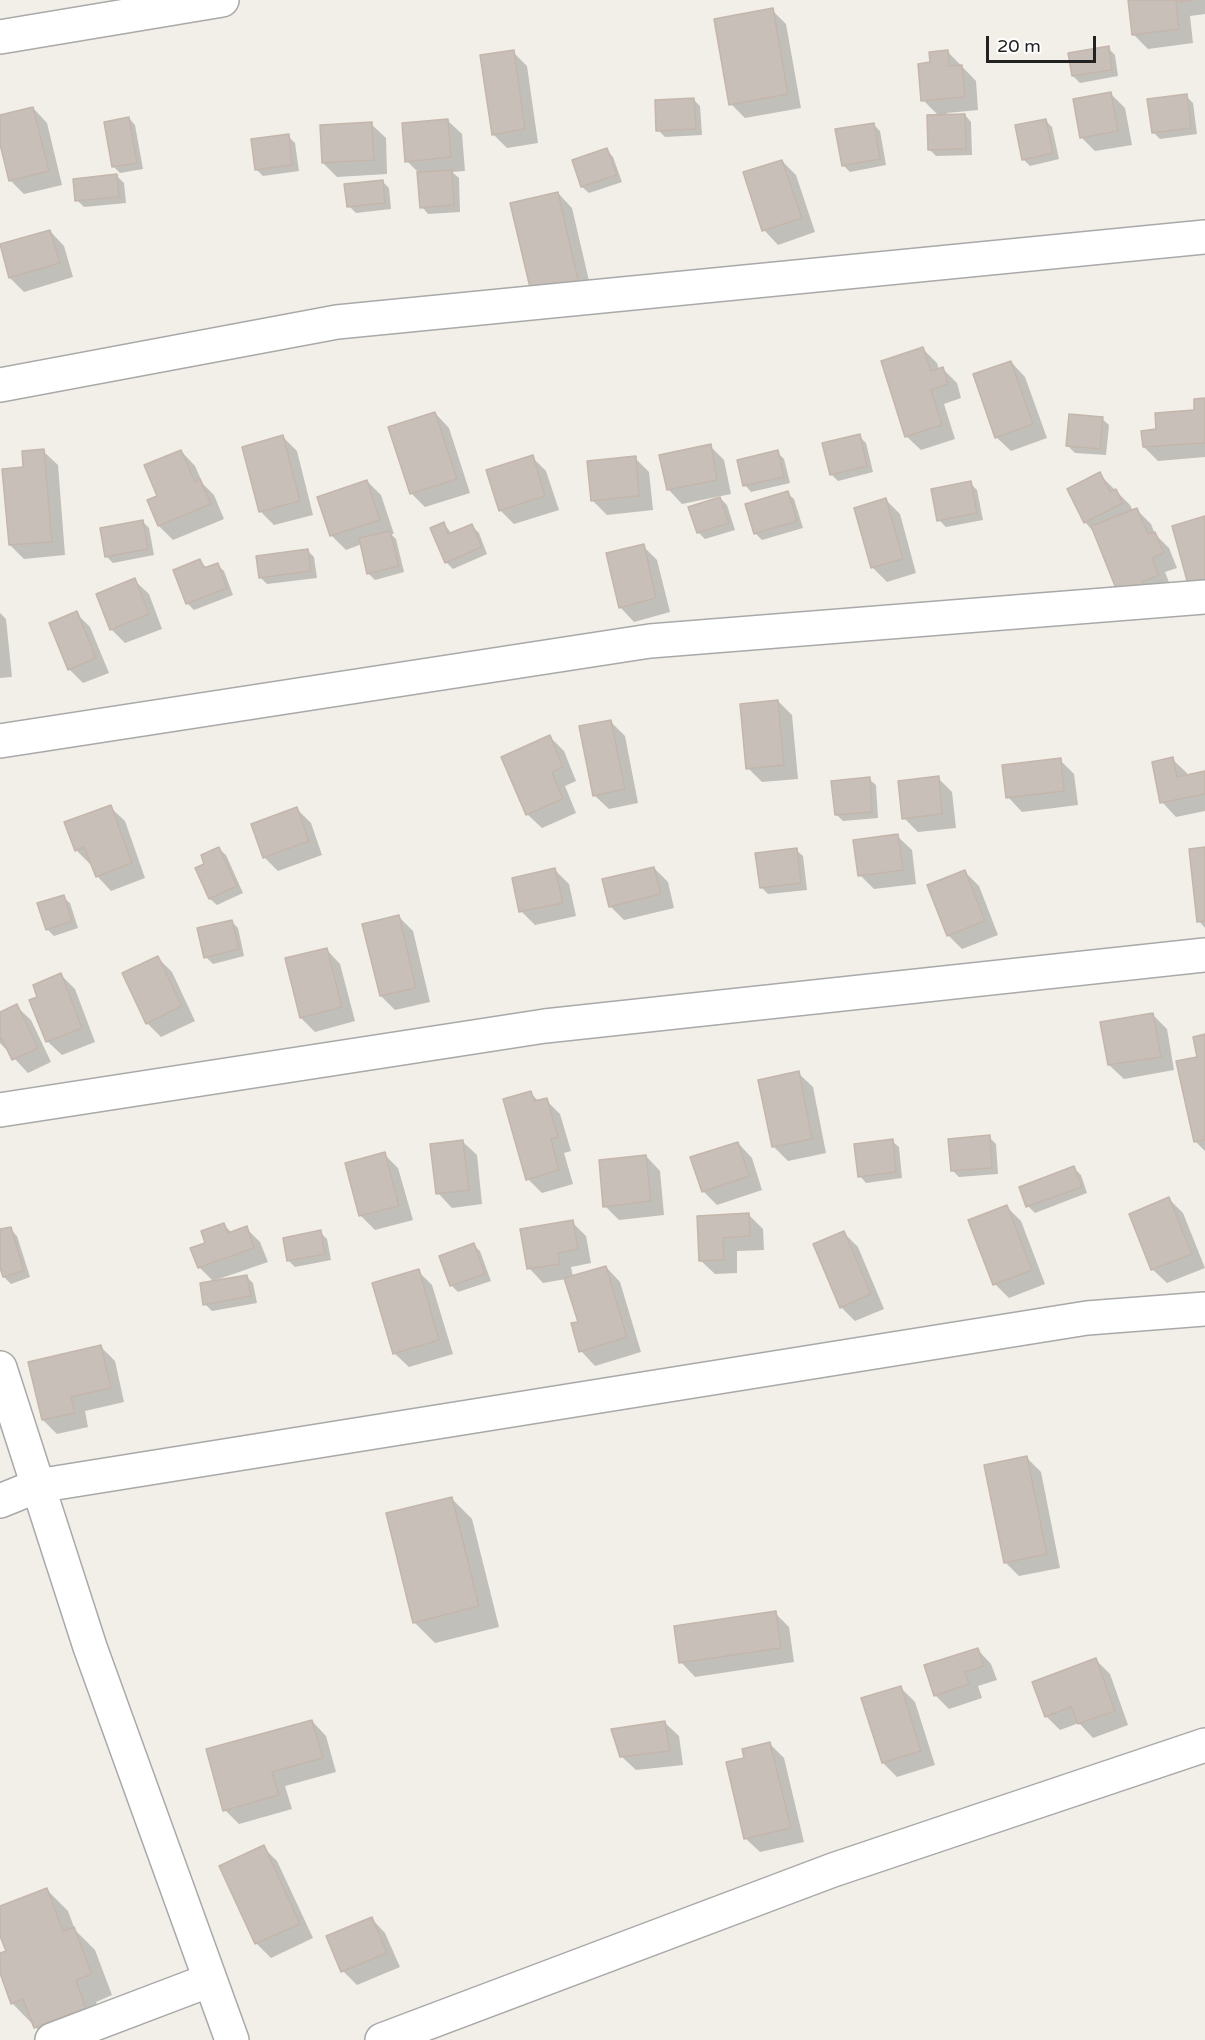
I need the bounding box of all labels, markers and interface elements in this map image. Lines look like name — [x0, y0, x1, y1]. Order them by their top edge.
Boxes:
scale bar — [989, 24, 1098, 62]
text: 20 m — [997, 35, 1041, 57]

